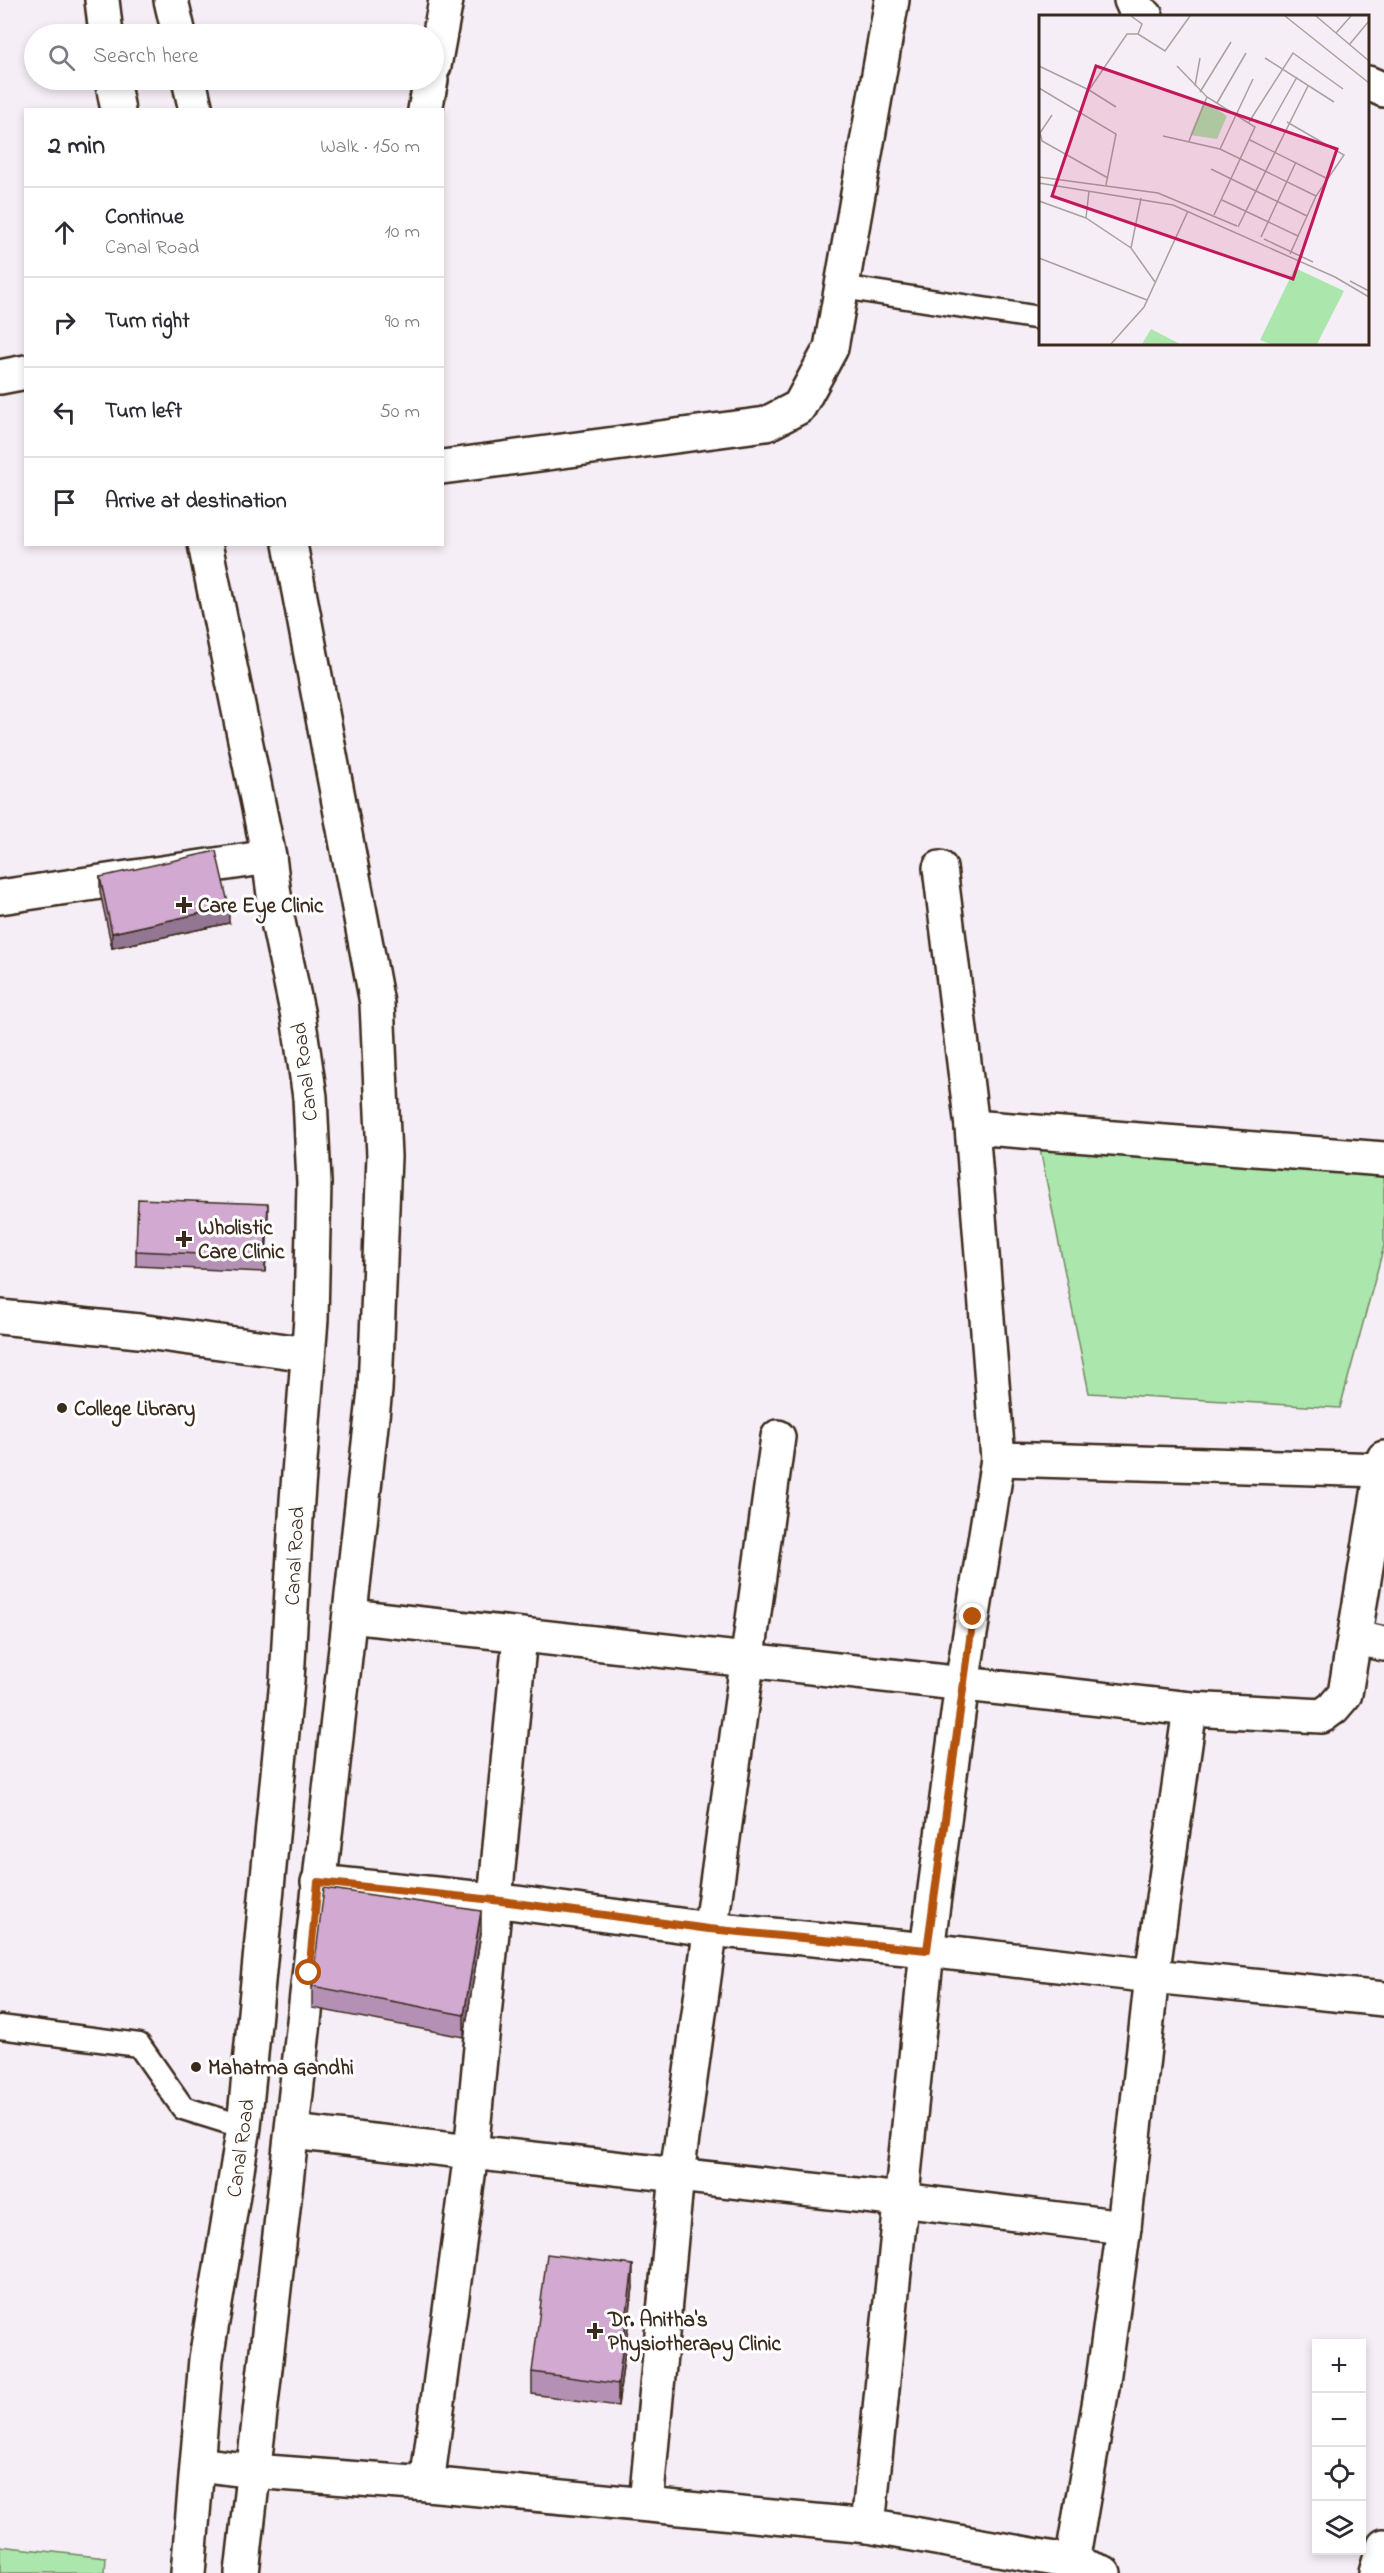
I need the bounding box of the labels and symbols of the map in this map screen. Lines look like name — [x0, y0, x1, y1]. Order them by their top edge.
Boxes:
inset map — [1039, 15, 1369, 345]
place label: Care Eye Clinic — [198, 892, 324, 924]
marker: Care Eye Clinic — [175, 896, 193, 914]
street label: Canal Road — [285, 1021, 327, 1123]
place label: Wholistic Care Clinic — [198, 1214, 285, 1268]
marker: Wholistic Care Clinic — [175, 1230, 193, 1248]
place label: College Library — [74, 1395, 195, 1427]
marker: College Library — [55, 1401, 69, 1415]
street label: Canal Road — [278, 1506, 314, 1606]
route end — [959, 1603, 985, 1629]
route start — [295, 1959, 321, 1985]
place label: Mahatma Gandhi — [208, 2054, 354, 2084]
marker: Mahatma Gandhi — [189, 2060, 203, 2074]
street label: Canal Road — [220, 2097, 264, 2199]
place label: Dr. Anitha's Physiotherapy Clinic — [607, 2306, 782, 2362]
marker: Dr. Anitha's Physiotherapy Clinic — [586, 2322, 604, 2340]

